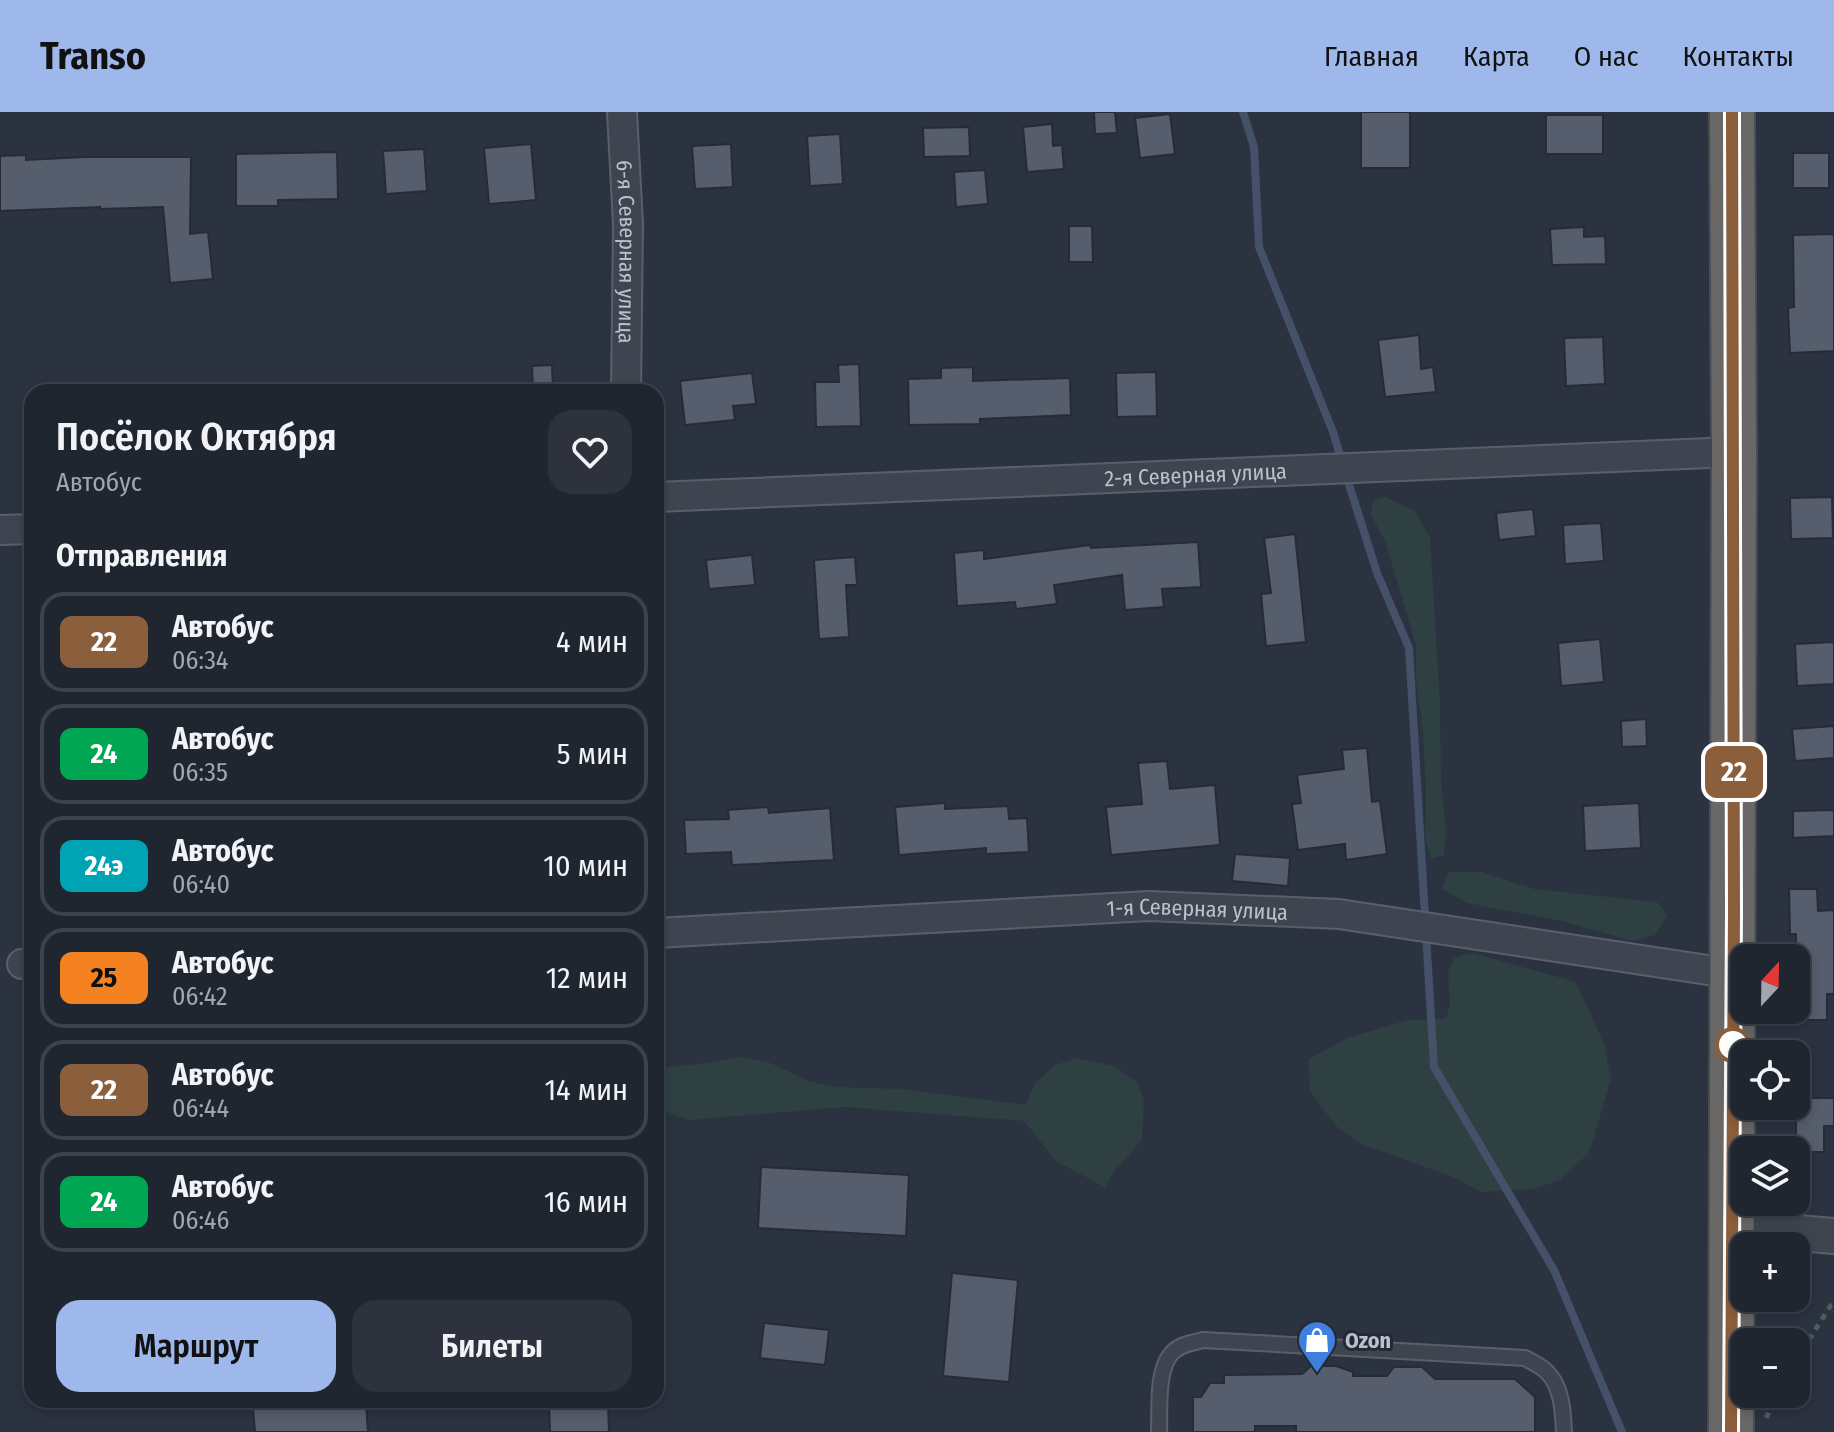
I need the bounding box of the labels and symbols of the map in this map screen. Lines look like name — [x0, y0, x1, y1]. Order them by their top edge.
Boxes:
street label: 6-я Северная улица — [611, 159, 642, 344]
street label: 2-я Северная улица — [1104, 457, 1287, 492]
line badge: 22 — [1698, 746, 1770, 798]
street label: 1-я Северная улица — [1106, 892, 1288, 925]
north arrow — [1730, 944, 1810, 1024]
unlabelled marker — [1716, 1028, 1750, 1062]
shop icon: Ozon — [1296, 1319, 1338, 1374]
place label: Ozon — [1345, 1327, 1391, 1354]

